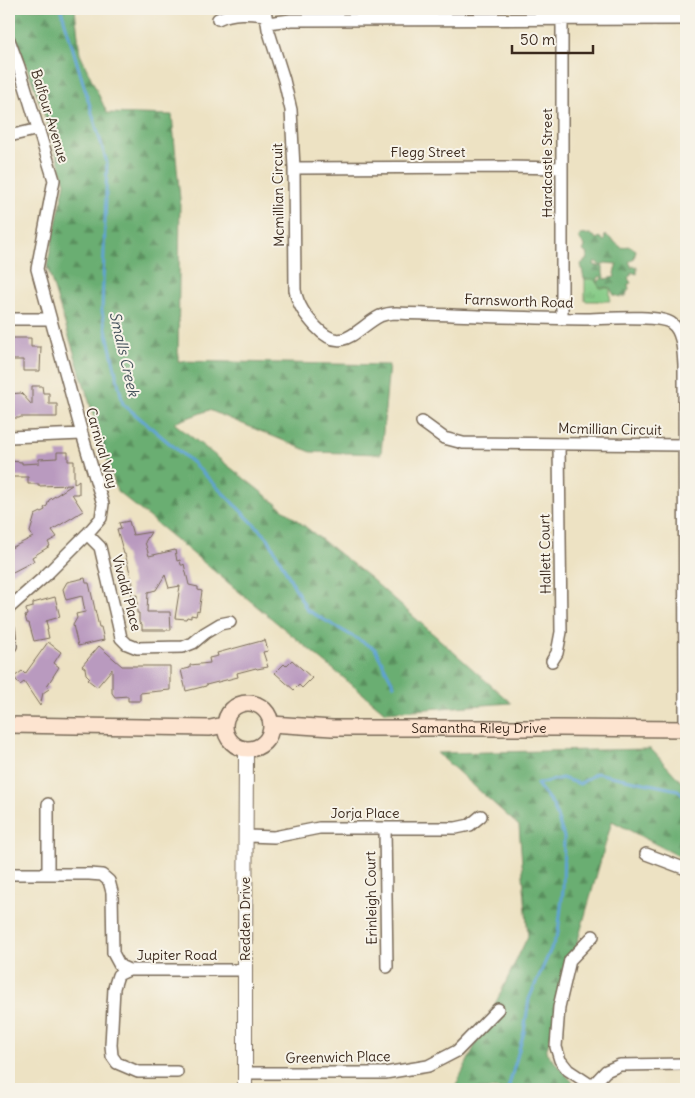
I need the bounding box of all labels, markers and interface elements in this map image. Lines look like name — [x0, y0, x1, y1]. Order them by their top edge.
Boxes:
scale bar — [512, 22, 594, 54]
text: 50 m — [520, 30, 555, 49]
street label: Balfour Avenue — [27, 67, 73, 165]
street label: Hardcastle Street — [538, 108, 556, 218]
street label: Mcmillian Circuit — [268, 143, 288, 247]
street label: Flegg Street — [391, 143, 466, 161]
street label: Farnsworth Road — [464, 290, 574, 312]
water label: Smalls Creek — [106, 310, 144, 399]
street label: Carnival Way — [82, 405, 122, 491]
street label: Mcmillian Circuit — [558, 419, 662, 439]
street label: Hallett Court — [535, 513, 555, 594]
street label: Vivaldi Place — [108, 553, 146, 633]
street label: Samantha Riley Drive — [411, 719, 547, 737]
street label: Jorja Place — [330, 804, 400, 822]
street label: Erinleigh Court — [361, 851, 381, 945]
street label: Redden Drive — [236, 877, 254, 961]
street label: Jupiter Road — [137, 946, 217, 964]
street label: Greenwich Place — [285, 1047, 391, 1067]

